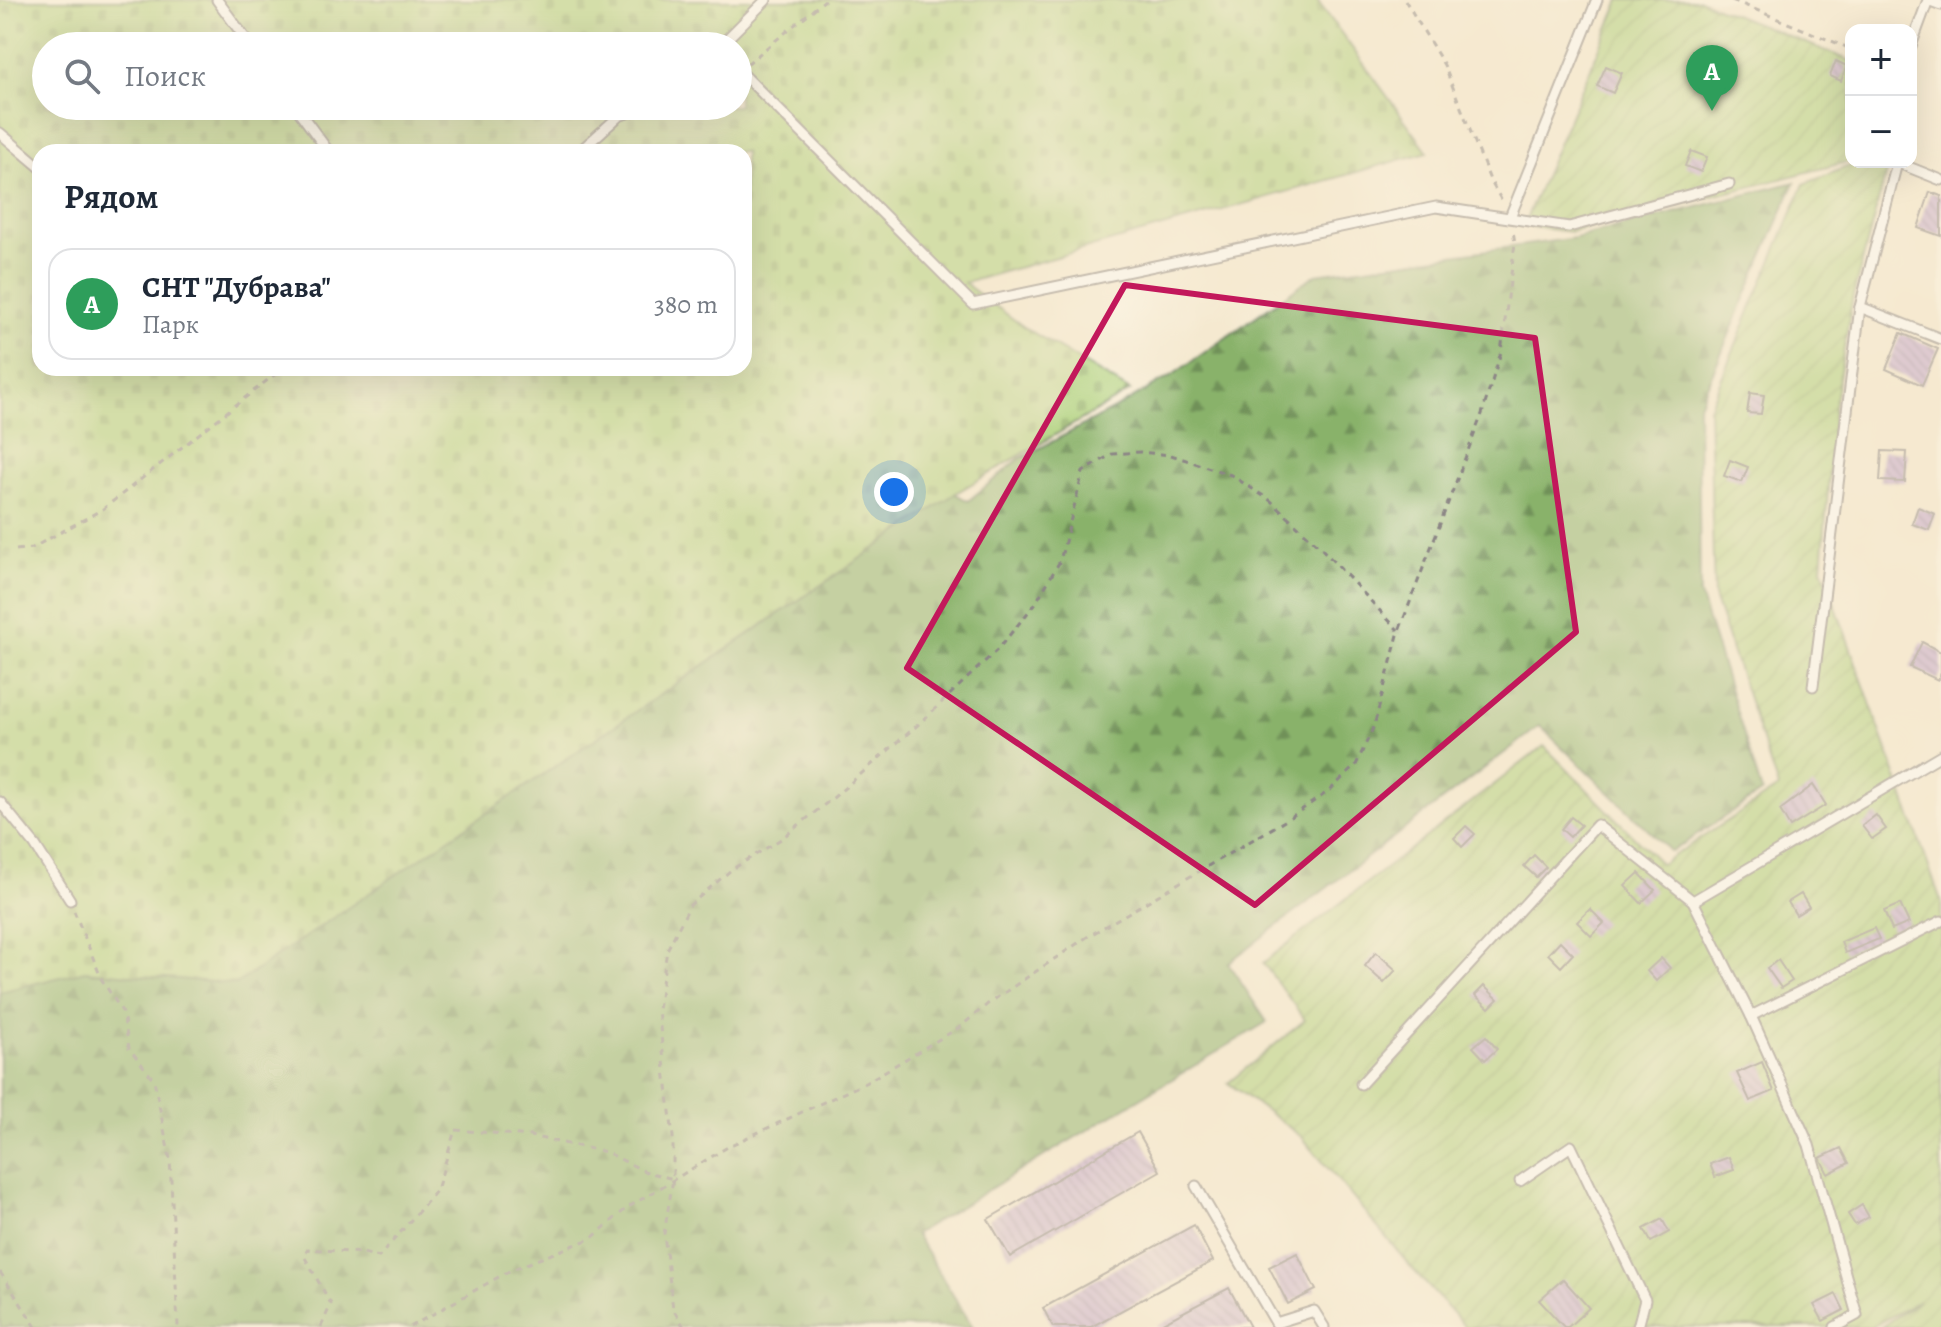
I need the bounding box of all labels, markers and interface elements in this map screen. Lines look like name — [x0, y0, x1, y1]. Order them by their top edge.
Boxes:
map controls — [1845, 24, 1917, 168]
button: + — [1845, 24, 1917, 96]
search box — [32, 32, 752, 120]
pin: A — [1686, 45, 1738, 111]
icon: search — [60, 54, 104, 98]
text: Поиск — [124, 56, 206, 96]
button: − — [1845, 96, 1917, 168]
text: Рядом — [64, 173, 158, 220]
text: СНТ "Дубрава" — [142, 267, 331, 307]
text: A — [84, 287, 100, 322]
text: 380 m — [654, 287, 718, 322]
text: Парк — [142, 307, 199, 342]
your location — [874, 472, 914, 512]

